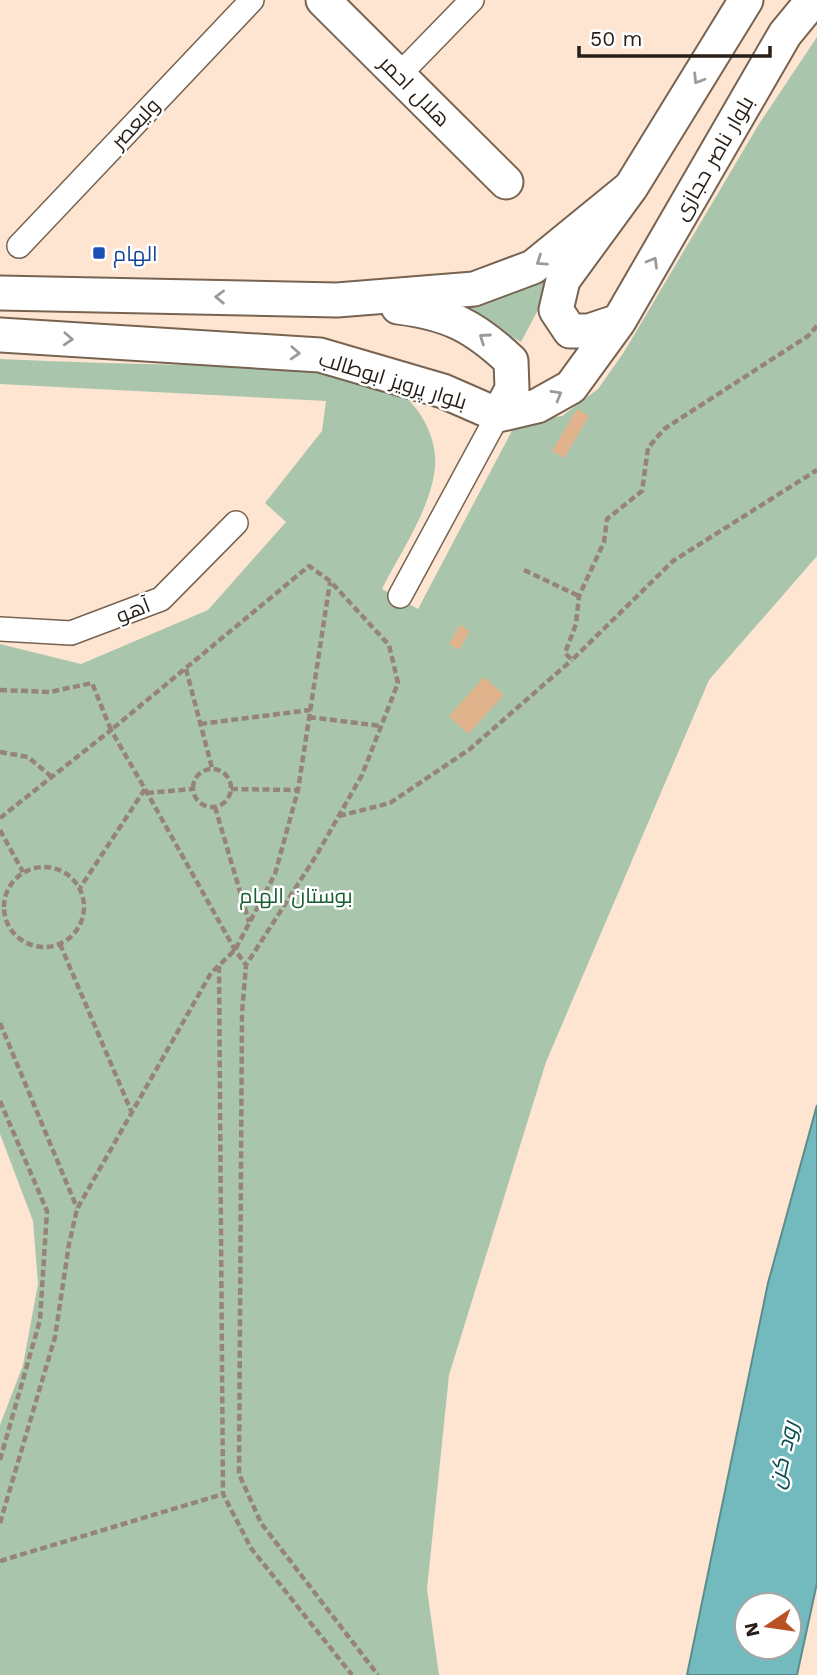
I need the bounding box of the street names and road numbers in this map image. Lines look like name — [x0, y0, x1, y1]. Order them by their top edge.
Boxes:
street label: هلال احمر — [373, 50, 456, 132]
street label: بلوار ناصر حجازی — [667, 91, 759, 225]
street label: ولیعصر — [105, 92, 165, 154]
street label: بلوار پرویز ابوطالب — [316, 346, 470, 416]
street label: آهو — [112, 592, 154, 628]

